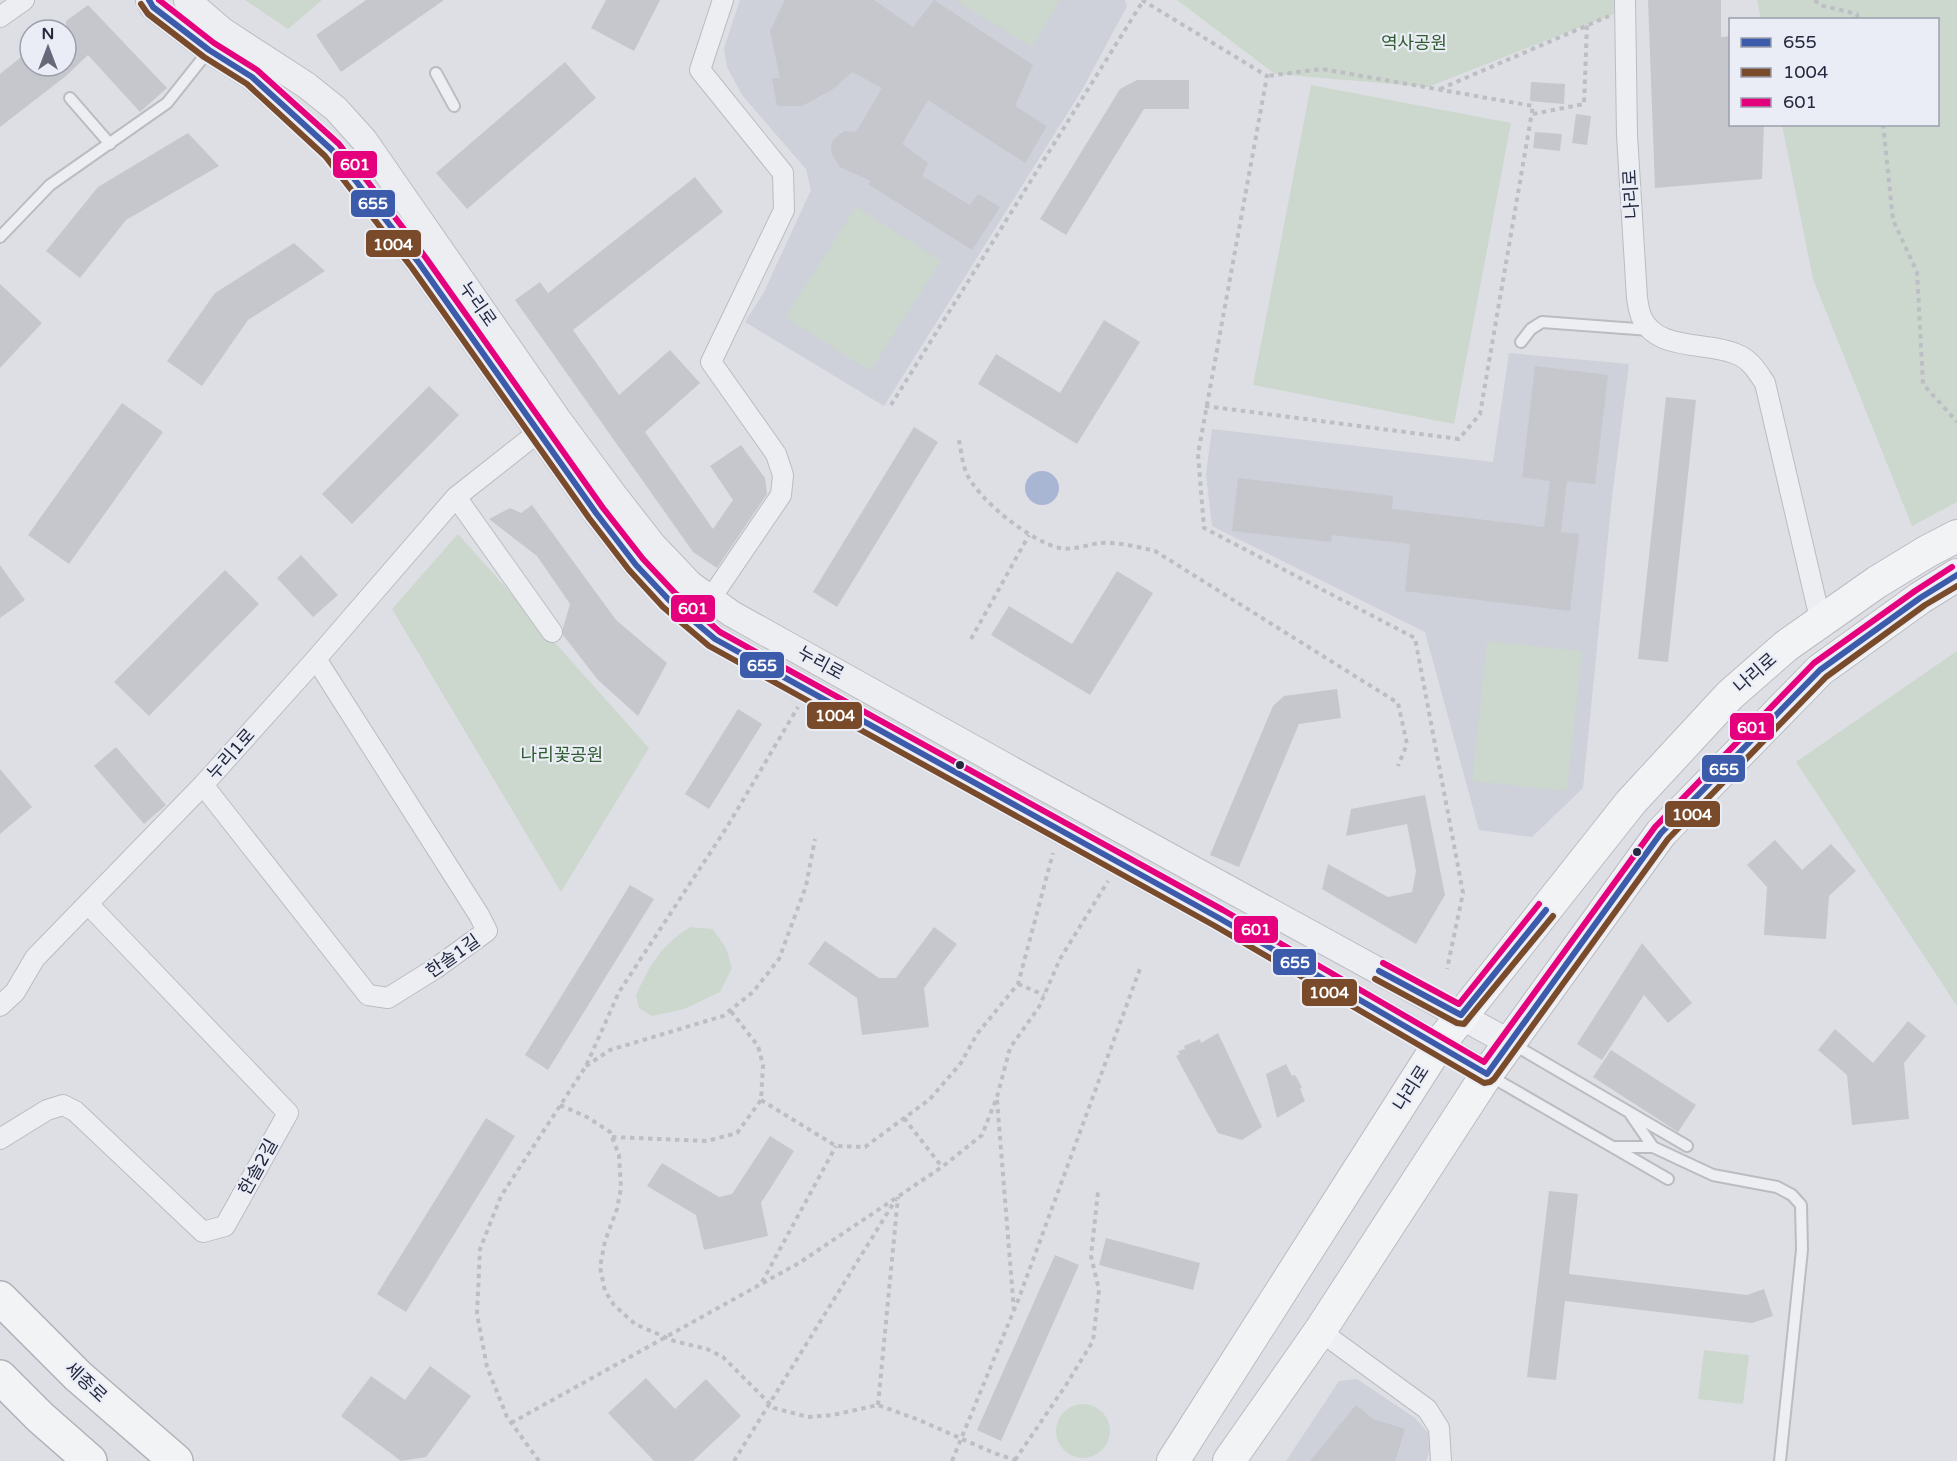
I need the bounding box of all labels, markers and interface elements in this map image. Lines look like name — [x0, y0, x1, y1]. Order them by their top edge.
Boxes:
north arrow — [18, 18, 78, 78]
legend — [1729, 18, 1939, 126]
text: N — [42, 24, 54, 44]
text: 655 — [1783, 31, 1817, 53]
park label: 역사공원 — [1381, 32, 1447, 54]
text: 1004 — [1783, 61, 1828, 83]
text: 601 — [1783, 91, 1817, 113]
line badge: 601 — [332, 150, 378, 179]
text: 601 — [340, 155, 370, 175]
street label: 나리로 — [1619, 169, 1643, 219]
line badge: 655 — [350, 189, 396, 218]
text: 655 — [358, 194, 388, 214]
line badge: 1004 — [365, 229, 422, 258]
text: 1004 — [373, 235, 413, 255]
street label: 누리로 — [455, 277, 501, 331]
line badge: 601 — [670, 594, 716, 623]
text: 601 — [678, 599, 708, 619]
street label: 누리로 — [794, 641, 848, 685]
street label: 나리로 — [1729, 648, 1781, 698]
line badge: 655 — [739, 651, 785, 679]
text: 655 — [747, 656, 777, 676]
line badge: 1004 — [806, 701, 863, 730]
text: 1004 — [815, 706, 855, 726]
line badge: 601 — [1729, 712, 1775, 741]
text: 601 — [1737, 718, 1767, 738]
street label: 누리1로 — [202, 724, 260, 784]
park label: 나리꽃공원 — [521, 744, 603, 766]
line badge: 655 — [1701, 754, 1746, 783]
unlabelled marker — [954, 759, 966, 771]
text: 655 — [1709, 760, 1739, 780]
line badge: 1004 — [1664, 800, 1721, 828]
text: 1004 — [1672, 805, 1712, 825]
unlabelled marker — [1631, 846, 1643, 858]
line badge: 601 — [1233, 915, 1279, 944]
text: 601 — [1241, 920, 1271, 940]
street label: 한솔1길 — [422, 929, 484, 983]
line badge: 655 — [1272, 948, 1317, 976]
text: 655 — [1280, 953, 1310, 973]
line badge: 1004 — [1301, 978, 1358, 1007]
text: 1004 — [1309, 983, 1349, 1003]
street label: 나리로 — [1388, 1061, 1434, 1115]
street label: 한솔2길 — [234, 1135, 282, 1199]
street label: 세종로 — [60, 1357, 112, 1407]

